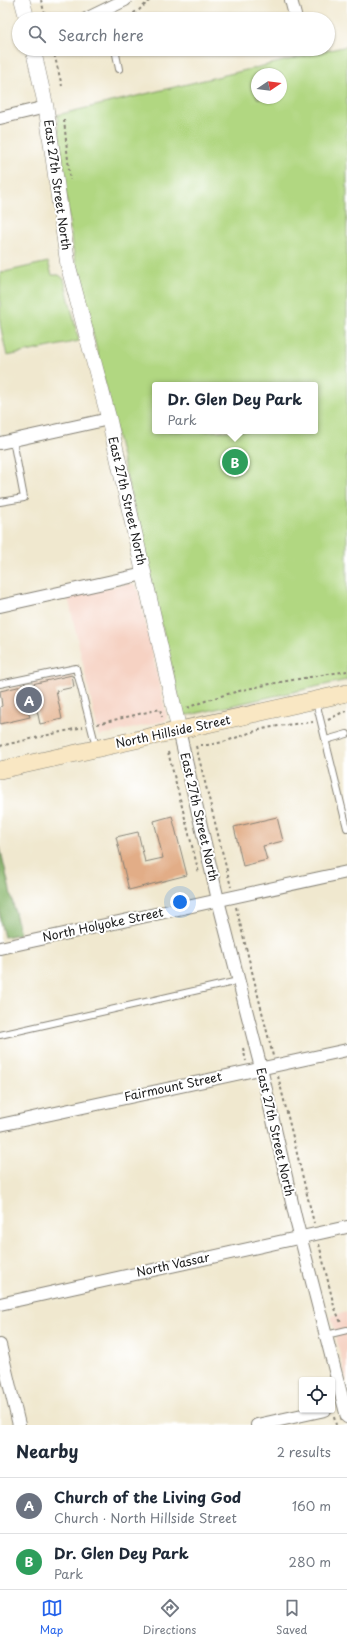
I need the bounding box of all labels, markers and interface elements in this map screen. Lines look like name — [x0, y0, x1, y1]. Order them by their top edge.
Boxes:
search box — [12, 12, 335, 56]
icon: search — [26, 23, 48, 45]
text: Search here — [58, 23, 144, 46]
north arrow — [251, 68, 287, 104]
street label: East 27th Street North — [40, 118, 76, 251]
popup — [152, 382, 318, 434]
text: Dr. Glen Dey Park — [168, 387, 302, 410]
text: Park — [168, 410, 197, 429]
street label: East 27th Street North — [104, 435, 152, 567]
pin: B — [222, 447, 248, 477]
pin: A — [16, 685, 42, 715]
street label: North Hillside Street — [114, 710, 232, 752]
street label: East 27th Street North — [176, 751, 224, 883]
your location — [170, 892, 190, 912]
street label: North Holyoke Street — [41, 902, 165, 946]
street label: East 27th Street North — [252, 1066, 300, 1198]
street label: Fairmount Street — [122, 1067, 223, 1105]
street label: North Vassar — [135, 1247, 212, 1281]
map controls — [299, 1377, 335, 1413]
button: locate — [299, 1377, 335, 1413]
text: Nearby — [16, 1438, 78, 1464]
text: 2 results — [277, 1442, 331, 1461]
text: Church of the Living God — [54, 1485, 241, 1508]
text: A — [24, 1496, 34, 1515]
text: 160 m — [292, 1496, 331, 1515]
text: Church · North Hillside Street — [54, 1508, 237, 1527]
text: Dr. Glen Dey Park — [54, 1541, 189, 1564]
text: B — [25, 1552, 33, 1571]
text: 280 m — [289, 1552, 331, 1571]
text: Park — [54, 1564, 83, 1583]
tab: Map — [40, 1597, 63, 1638]
tab: Directions — [143, 1597, 196, 1638]
tab: Saved — [276, 1597, 307, 1638]

